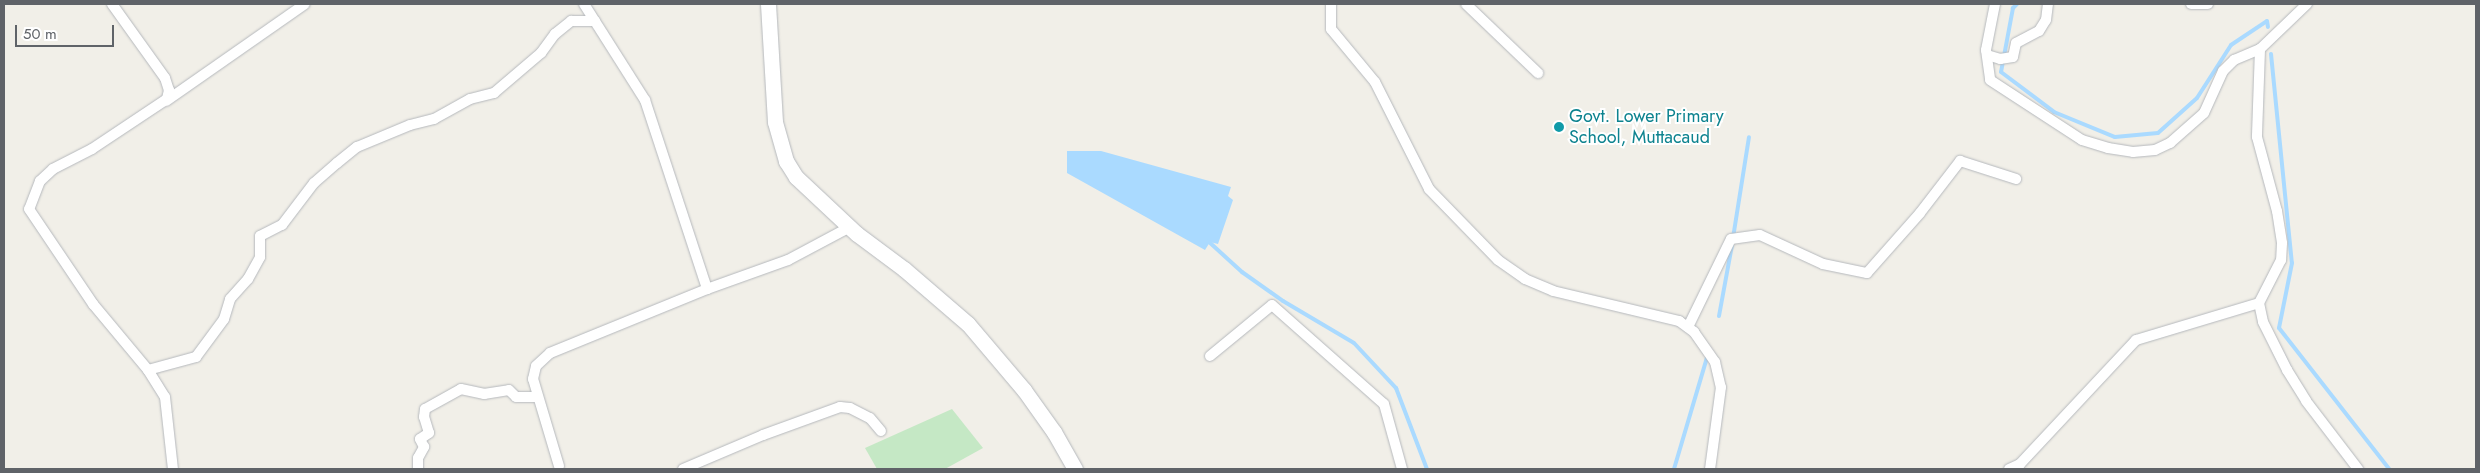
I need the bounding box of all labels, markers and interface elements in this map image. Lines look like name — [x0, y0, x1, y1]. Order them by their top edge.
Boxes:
scale bar — [18, 15, 116, 47]
text: 50 m — [23, 23, 57, 45]
place label: Govt. Lower Primary School, Muttacaud — [1569, 106, 1724, 148]
marker: Govt. Lower Primary School, Muttacaud — [1553, 121, 1565, 133]

